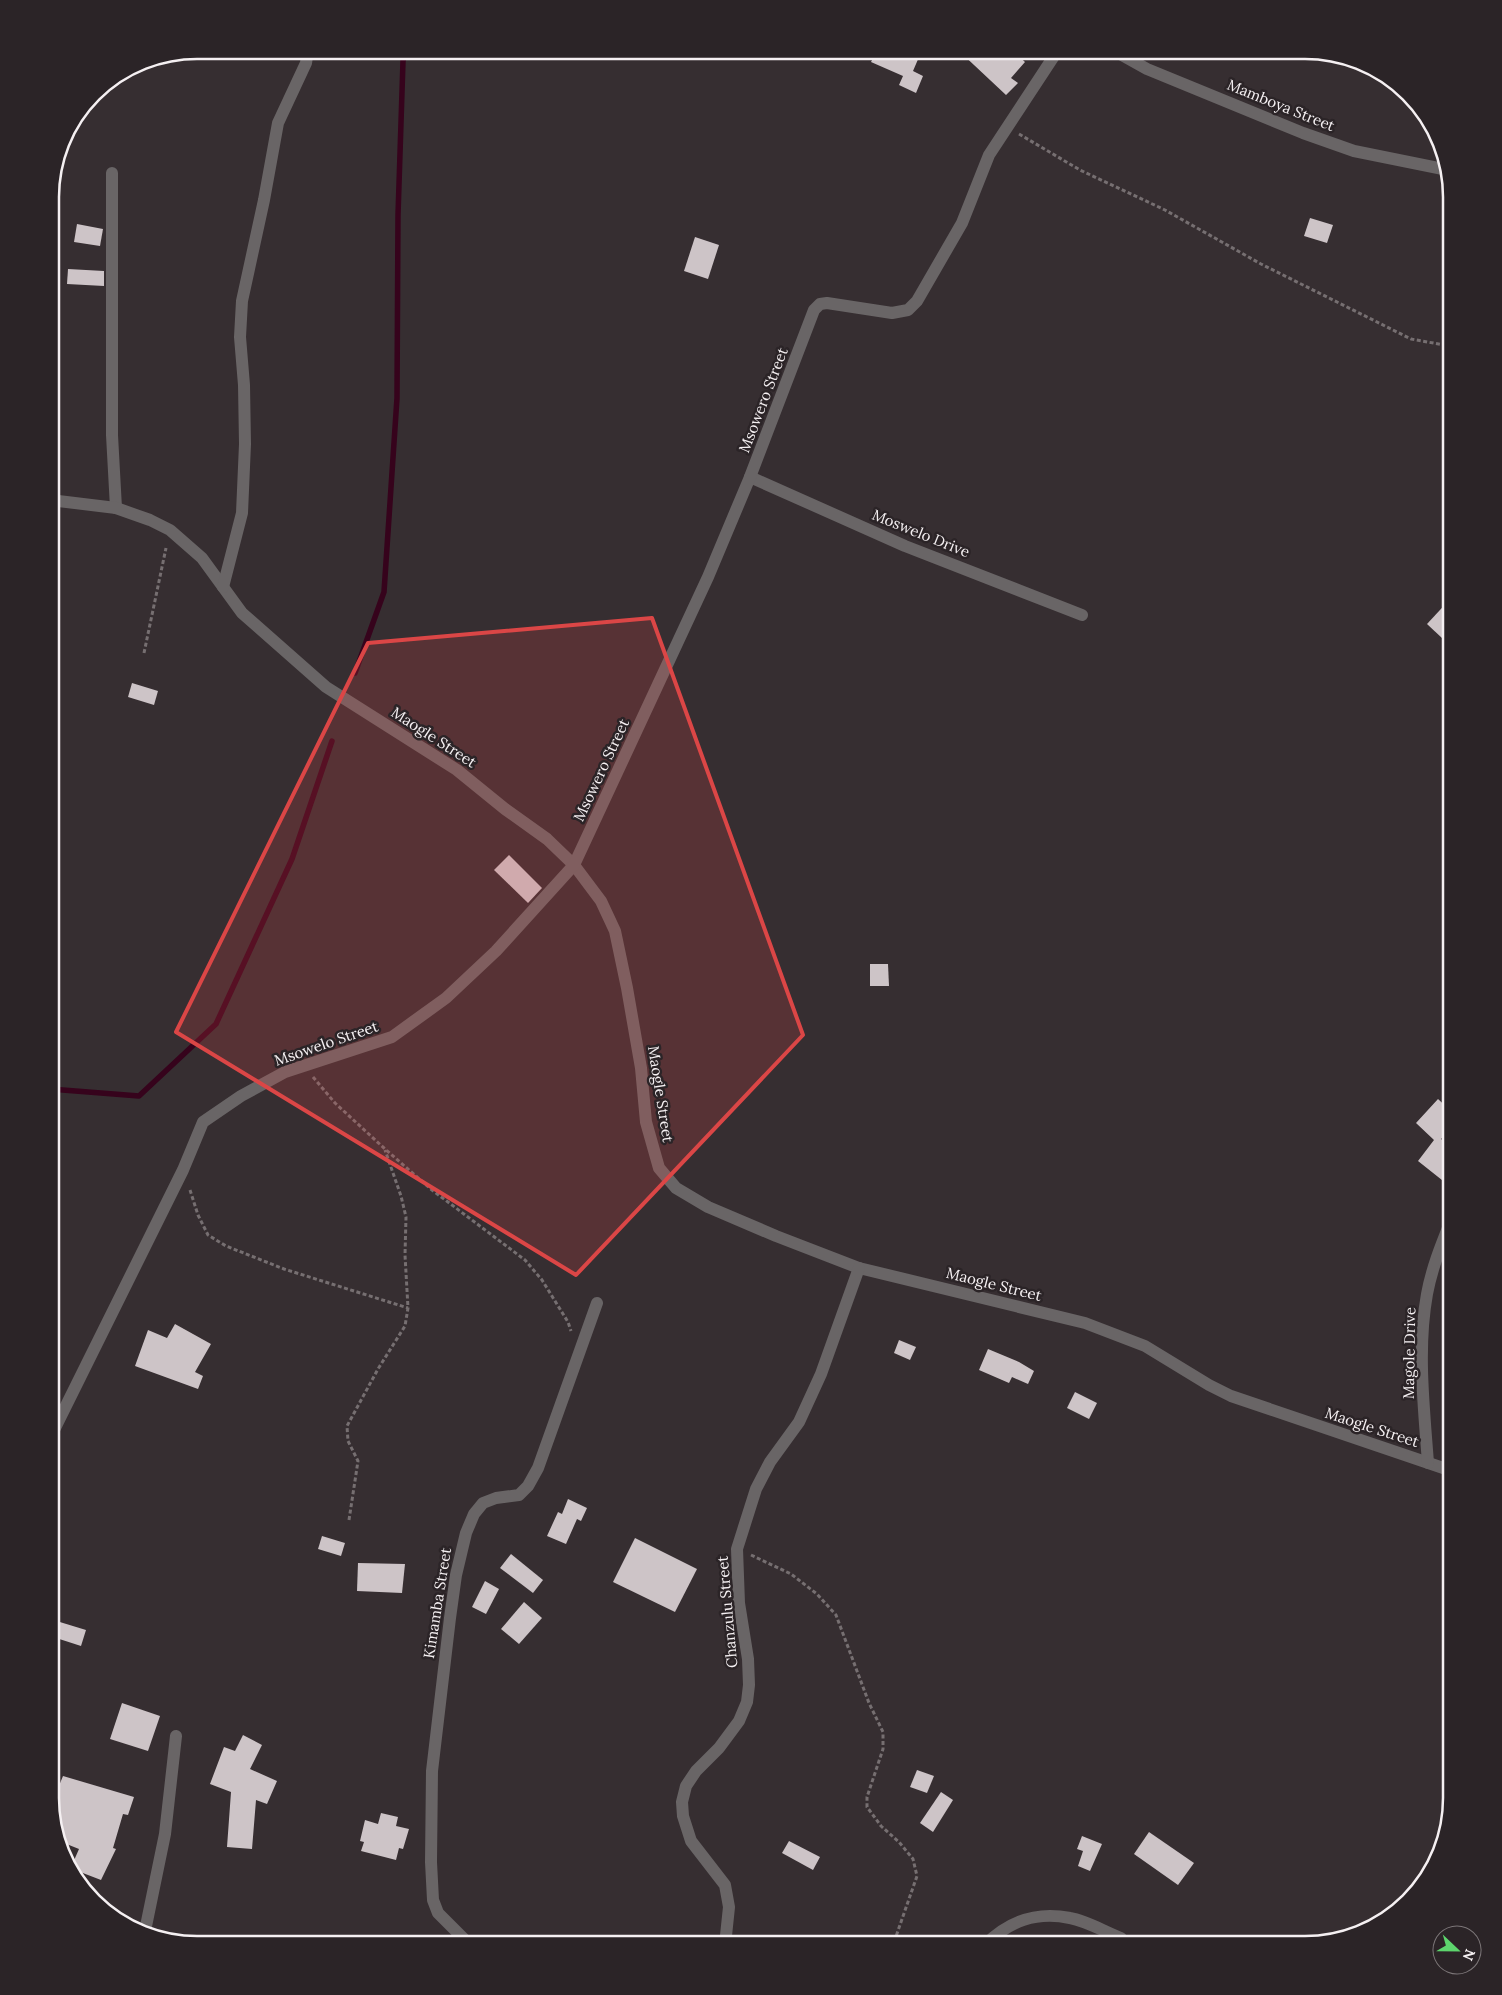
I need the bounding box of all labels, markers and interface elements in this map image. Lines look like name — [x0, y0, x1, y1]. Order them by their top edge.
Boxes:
street label: Mamboya Street — [1224, 75, 1338, 135]
street label: Msowero Street — [734, 345, 792, 455]
street label: Moswelo Drive — [869, 505, 973, 561]
street label: Maogle Street — [388, 702, 480, 772]
street label: Msowero Street — [569, 716, 633, 824]
street label: Msowelo Street — [272, 1016, 381, 1070]
street label: Maogle Street — [644, 1044, 678, 1144]
street label: Maogle Street — [944, 1263, 1044, 1305]
street label: Magole Drive — [1399, 1307, 1419, 1399]
street label: Maogle Street — [1323, 1403, 1422, 1451]
street label: Kimamba Street — [419, 1546, 455, 1660]
street label: Chanzulu Street — [713, 1555, 741, 1669]
north arrow — [1432, 1925, 1482, 1975]
text: N — [1459, 1946, 1479, 1963]

